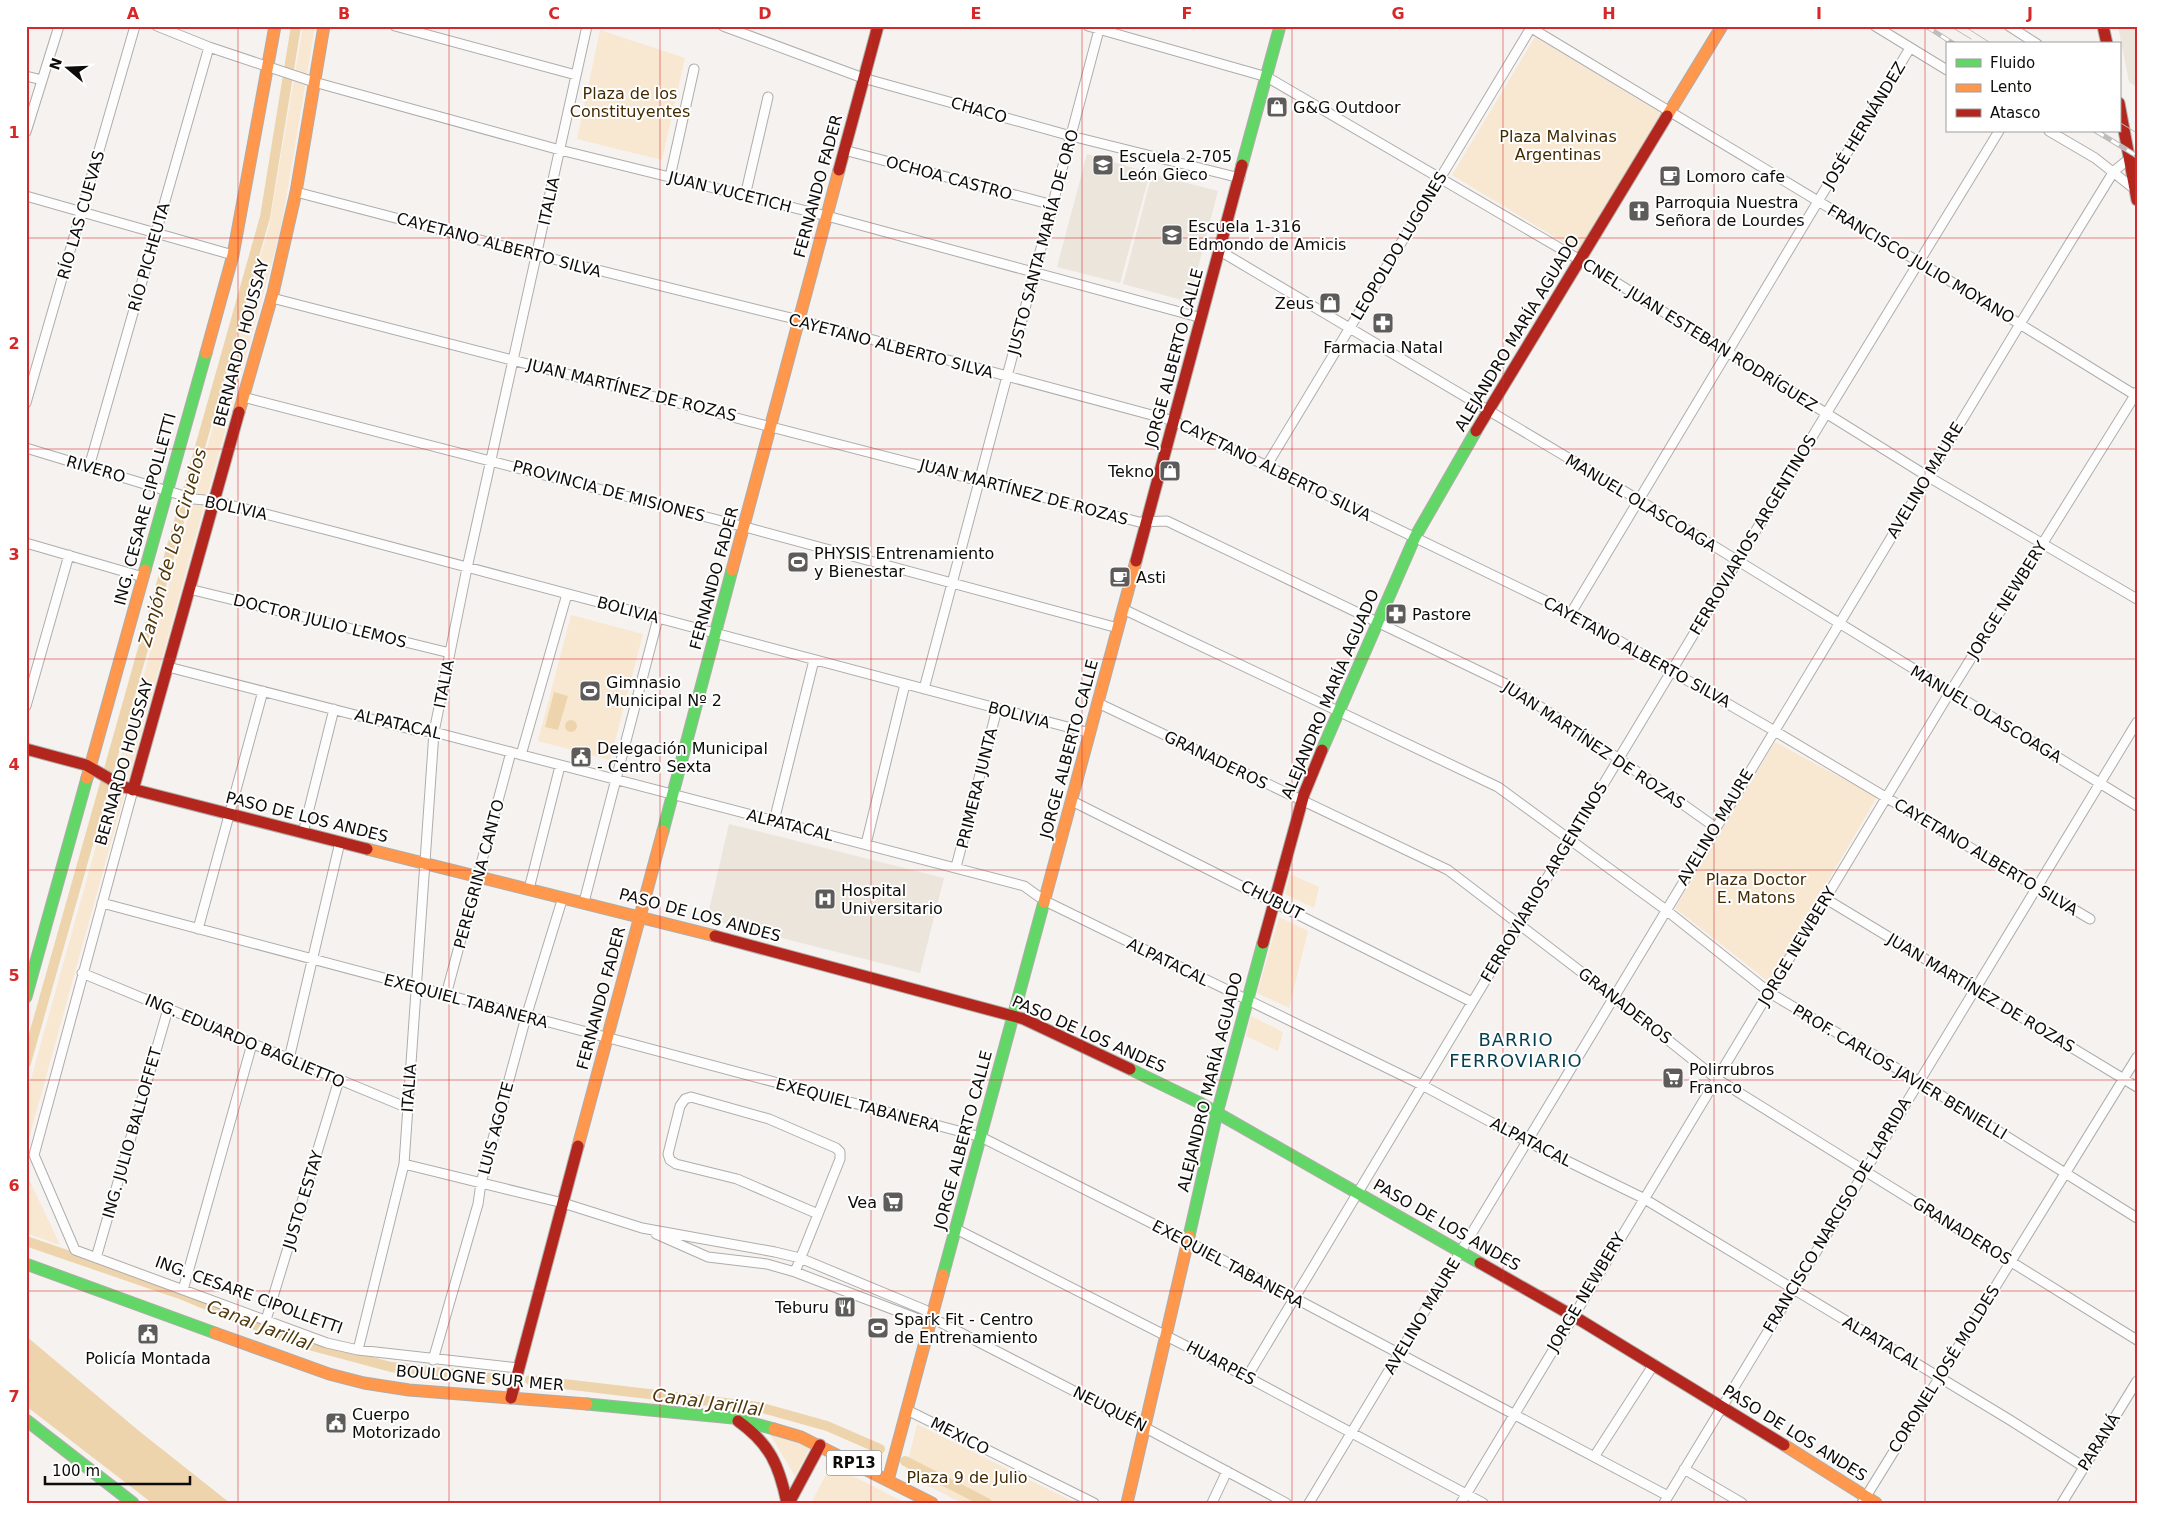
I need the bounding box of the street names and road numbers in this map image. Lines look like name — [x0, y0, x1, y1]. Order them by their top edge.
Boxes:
street label: JOSÉ HERNÁNDEZ — [1818, 58, 1909, 193]
street label: CHACO — [949, 93, 1009, 127]
street label: FERNANDO FADER — [790, 112, 846, 260]
street label: JUSTO SANTA MARÍA DE ORO — [1003, 127, 1082, 358]
street label: RÍO LAS CUEVAS — [54, 148, 108, 282]
street label: OCHOA CASTRO — [884, 152, 1014, 204]
street label: JUAN VUCETICH — [666, 167, 793, 216]
street label: LEOPOLDO LUGONES — [1347, 168, 1451, 324]
street label: ITALIA — [535, 175, 563, 227]
street label: RÍO PICHEUTA — [124, 200, 174, 314]
street label: FRANCISCO JULIO MOYANO — [1824, 201, 2018, 327]
street label: CAYETANO ALBERTO SILVA — [395, 209, 603, 282]
street label: ALEJANDRO MARÍA AGUADO — [1451, 231, 1583, 435]
street label: CNEL. JUAN ESTEBAN RODRÍGUEZ — [1579, 255, 1821, 415]
street label: BERNARDO HOUSSAY — [209, 257, 273, 429]
street label: JORGE ALBERTO CALLE — [1141, 266, 1207, 451]
street label: CAYETANO ALBERTO SILVA — [787, 310, 995, 383]
street label: JUAN MARTÍNEZ DE ROZAS — [524, 355, 739, 425]
street label: ING. CESARE CIPOLLETTI — [110, 411, 180, 607]
street label: CAYETANO ALBERTO SILVA — [1176, 415, 1374, 525]
street label: AVELINO MAURE — [1883, 419, 1967, 541]
street label: FERROVIARIOS ARGENTINOS — [1686, 432, 1820, 638]
street label: MANUEL OLASCOAGA — [1562, 450, 1720, 556]
street label: RIVERO — [64, 452, 128, 486]
street label: JUAN MARTÍNEZ DE ROZAS — [917, 455, 1130, 529]
street label: PROVINCIA DE MISIONES — [511, 456, 707, 526]
street label: BOLIVIA — [203, 492, 269, 524]
street label: FERNANDO FADER — [686, 504, 742, 652]
street label: JORGE NEWBERY — [1963, 538, 2051, 663]
street label: ALEJANDRO MARÍA AGUADO — [1277, 586, 1383, 802]
street label: DOCTOR JULIO LEMOS — [231, 590, 409, 652]
street label: BOLIVIA — [595, 593, 661, 627]
street label: CAYETANO ALBERTO SILVA — [1540, 593, 1734, 712]
street label: JORGE ALBERTO CALLE — [1036, 657, 1102, 842]
street label: ITALIA — [430, 658, 458, 710]
street label: MANUEL OLASCOAGA — [1907, 661, 2065, 767]
street label: BERNARDO HOUSSAY — [91, 676, 157, 848]
street label: JUAN MARTÍNEZ DE ROZAS — [1499, 676, 1688, 813]
street label: BOLIVIA — [986, 698, 1052, 732]
street label: ALPATACAL — [353, 705, 443, 743]
street label: PRIMERA JUNTA — [953, 726, 1001, 850]
street label: GRANADEROS — [1161, 727, 1271, 793]
street label: AVELINO MAURE — [1673, 766, 1757, 888]
street label: FERROVIARIOS ARGENTINOS — [1477, 779, 1611, 985]
street label: PASO DE LOS ANDES — [224, 788, 390, 846]
street label: CAYETANO ALBERTO SILVA — [1891, 794, 2081, 920]
street label: PEREGRINA CANTO — [450, 797, 508, 951]
street label: ALPATACAL — [745, 805, 835, 845]
street label: CHUBUT — [1238, 876, 1307, 924]
street label: JORGE NEWBERY — [1754, 883, 1840, 1010]
street label: PASO DE LOS ANDES — [617, 884, 783, 946]
street label: FERNANDO FADER — [573, 924, 629, 1072]
street label: JUAN MARTÍNEZ DE ROZAS — [1883, 929, 2078, 1057]
street label: ALPATACAL — [1124, 934, 1212, 990]
street label: GRANADEROS — [1575, 964, 1675, 1048]
street label: EXEQUIEL TABANERA — [382, 970, 550, 1032]
street label: ALEJANDRO MARÍA AGUADO — [1173, 970, 1247, 1194]
street label: ING. EDUARDO BAGLIETTO — [142, 990, 348, 1092]
street label: PASO DE LOS ANDES — [1009, 991, 1169, 1077]
street label: PROF. CARLOS JAVIER BENIELLI — [1790, 1000, 2010, 1144]
street label: ING. JULIO BALLOFFET — [98, 1045, 166, 1221]
street label: JORGE ALBERTO CALLE — [930, 1048, 996, 1233]
street label: ITALIA — [398, 1063, 420, 1113]
street label: EXEQUIEL TABANERA — [774, 1074, 942, 1136]
street label: LUIS AGOTE — [474, 1080, 518, 1176]
street label: FRANCISCO NARCISO DE LAPRIDA — [1759, 1094, 1915, 1336]
street label: ALPATACAL — [1487, 1113, 1575, 1171]
street label: JUSTO ESTAY — [279, 1148, 327, 1253]
street label: PASO DE LOS ANDES — [1370, 1175, 1524, 1275]
street label: GRANADEROS — [1909, 1193, 2015, 1269]
street label: EXEQUIEL TABANERA — [1149, 1216, 1307, 1312]
street label: JORGE NEWBERY — [1543, 1229, 1629, 1356]
street label: ING. CESARE CIPOLLETTI — [153, 1252, 345, 1338]
street label: AVELINO MAURE — [1380, 1255, 1464, 1377]
street label: CORONEL JOSÉ MOLDES — [1885, 1282, 2003, 1456]
street label: ALPATACAL — [1839, 1312, 1925, 1374]
street label: HUARPES — [1183, 1337, 1259, 1389]
street label: BOULOGNE SUR MER — [395, 1361, 565, 1395]
street label: PASO DE LOS ANDES — [1719, 1381, 1871, 1485]
street label: NEUQUÉN — [1070, 1382, 1150, 1436]
street label: PARANÁ — [2074, 1410, 2124, 1474]
street label: MEXICO — [927, 1413, 993, 1459]
road number: RP13 — [826, 1450, 882, 1476]

